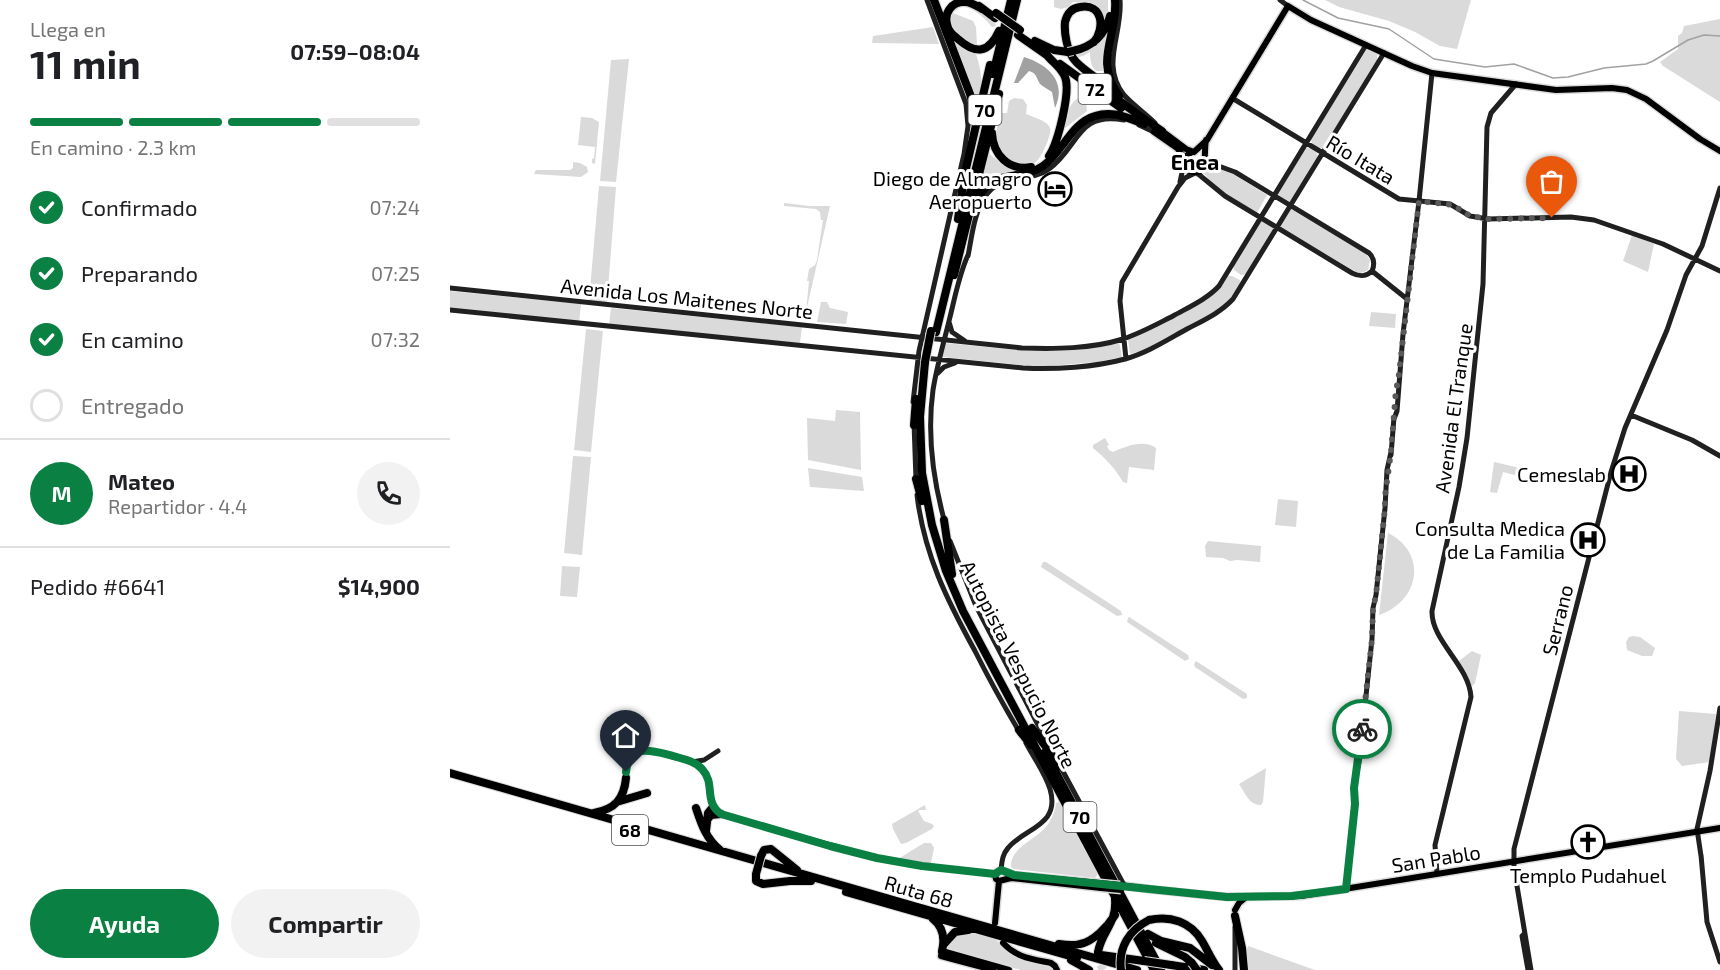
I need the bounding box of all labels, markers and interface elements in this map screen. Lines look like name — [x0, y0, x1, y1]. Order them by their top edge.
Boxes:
text: Llega en — [30, 17, 106, 41]
text: 07:59–08:04 — [290, 38, 420, 64]
text: 11 min — [30, 40, 141, 87]
road number: 72 — [1078, 74, 1112, 104]
road number: 70 — [968, 95, 1002, 125]
street label: Río Itata — [1322, 129, 1400, 189]
text: En camino · 2.3 km — [30, 135, 196, 159]
district label: Enea — [1171, 149, 1219, 174]
pin — [1526, 156, 1577, 218]
icon: bag — [1535, 165, 1568, 198]
place label: Diego de Almagro Aeropuerto — [873, 166, 1032, 213]
hotel icon: Diego de Almagro Aeropuerto — [1037, 171, 1073, 207]
icon: check — [30, 191, 63, 224]
text: Confirmado — [81, 194, 197, 220]
text: 07:24 — [369, 195, 420, 219]
icon: check — [30, 257, 63, 290]
text: Preparando — [81, 260, 198, 286]
text: 07:25 — [371, 261, 420, 285]
street label: Avenida Los Maitenes Norte — [560, 273, 814, 323]
street label: Avenida El Tranque — [1429, 322, 1477, 494]
icon: check — [30, 323, 63, 356]
text: En camino — [81, 326, 184, 352]
text: 07:32 — [371, 327, 420, 351]
text: Entregado — [81, 392, 184, 418]
hospital icon: Cemeslab — [1611, 456, 1647, 492]
button: phone — [357, 462, 420, 525]
place label: Cemeslab — [1517, 462, 1606, 486]
text: Mateo — [108, 468, 175, 494]
text: M — [51, 480, 72, 506]
text: Repartidor · 4.4 — [108, 494, 247, 518]
place label: Consulta Medica de La Familia — [1415, 516, 1565, 563]
hospital icon: Consulta Medica de La Familia — [1570, 522, 1606, 558]
street label: Autopista Vespucio Norte — [956, 556, 1082, 772]
text: Pedido #6641 — [30, 573, 165, 599]
text: $14,900 — [338, 573, 420, 599]
street label: Serrano — [1537, 582, 1577, 658]
courier — [1332, 699, 1392, 759]
pin — [600, 710, 651, 772]
icon: bike — [1346, 713, 1379, 746]
icon: home — [609, 719, 642, 752]
road number: 70 — [1064, 802, 1096, 832]
road number: 68 — [612, 815, 648, 845]
church icon: Templo Pudahuel — [1570, 824, 1606, 860]
street label: San Pablo — [1390, 839, 1482, 877]
place label: Templo Pudahuel — [1510, 863, 1666, 887]
street label: Ruta 68 — [882, 870, 956, 912]
button: Ayuda — [30, 889, 219, 958]
button: Compartir — [231, 889, 420, 958]

